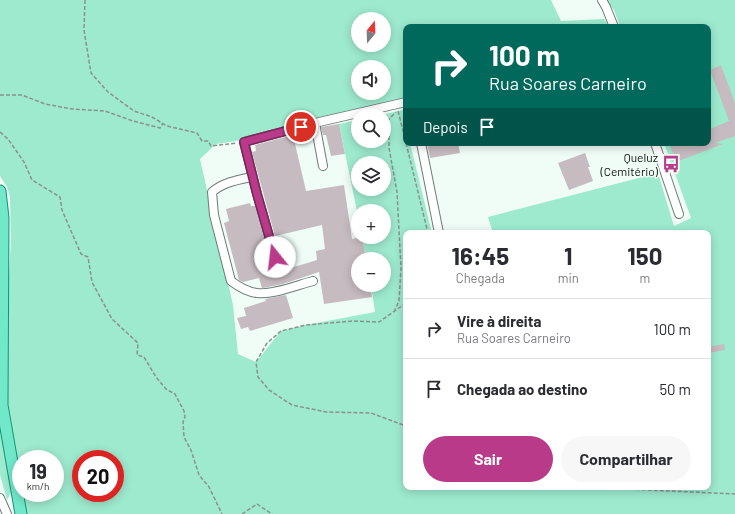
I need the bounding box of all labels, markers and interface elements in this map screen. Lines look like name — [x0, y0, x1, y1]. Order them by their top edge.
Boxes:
north arrow — [351, 12, 391, 52]
map controls — [351, 12, 391, 292]
text: 100 m — [489, 38, 560, 72]
icon: right — [423, 40, 475, 92]
button: sound — [351, 60, 391, 100]
text: Rua Soares Carneiro — [489, 72, 647, 94]
button: search — [351, 108, 391, 148]
pin — [284, 110, 318, 144]
icon: arrive — [290, 116, 312, 138]
icon: arrive — [476, 116, 498, 138]
text: Depois — [423, 118, 468, 136]
place label: Queluz (Cemitério) — [600, 150, 659, 178]
bus stop icon: Queluz (Cemitério) — [661, 154, 681, 174]
button: layers — [351, 156, 391, 196]
button: + — [351, 204, 391, 244]
position arrow — [254, 236, 296, 278]
text: 16:45 — [452, 241, 509, 270]
text: 1 — [564, 241, 572, 270]
text: 150 — [627, 241, 662, 270]
button: − — [351, 252, 391, 292]
text: Chegada — [456, 270, 505, 286]
text: min — [558, 270, 579, 286]
text: m — [639, 270, 650, 286]
text: Vire à direita — [457, 312, 541, 330]
icon: right — [423, 318, 445, 340]
text: 100 m — [653, 320, 691, 338]
text: Rua Soares Carneiro — [457, 330, 571, 346]
icon: arrive — [423, 378, 445, 400]
text: Chegada ao destino — [457, 380, 588, 398]
text: 50 m — [659, 380, 691, 398]
button: Sair — [423, 436, 553, 482]
button: Compartilhar — [561, 436, 691, 482]
speed limit sign: 20 — [72, 450, 124, 502]
text: 19 — [29, 459, 47, 483]
text: km/h — [27, 480, 49, 492]

